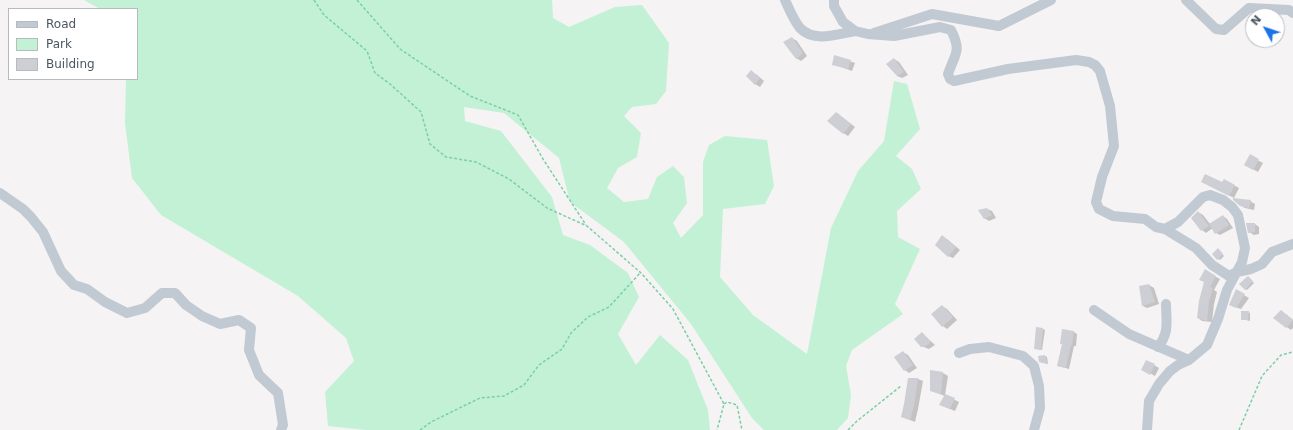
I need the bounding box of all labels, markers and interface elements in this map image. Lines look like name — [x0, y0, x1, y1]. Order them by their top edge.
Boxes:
legend — [8, 8, 138, 80]
north arrow — [1245, 8, 1285, 48]
text: N — [1248, 13, 1264, 28]
text: Road — [46, 17, 76, 31]
text: Park — [46, 37, 72, 51]
text: Building — [46, 57, 95, 71]

